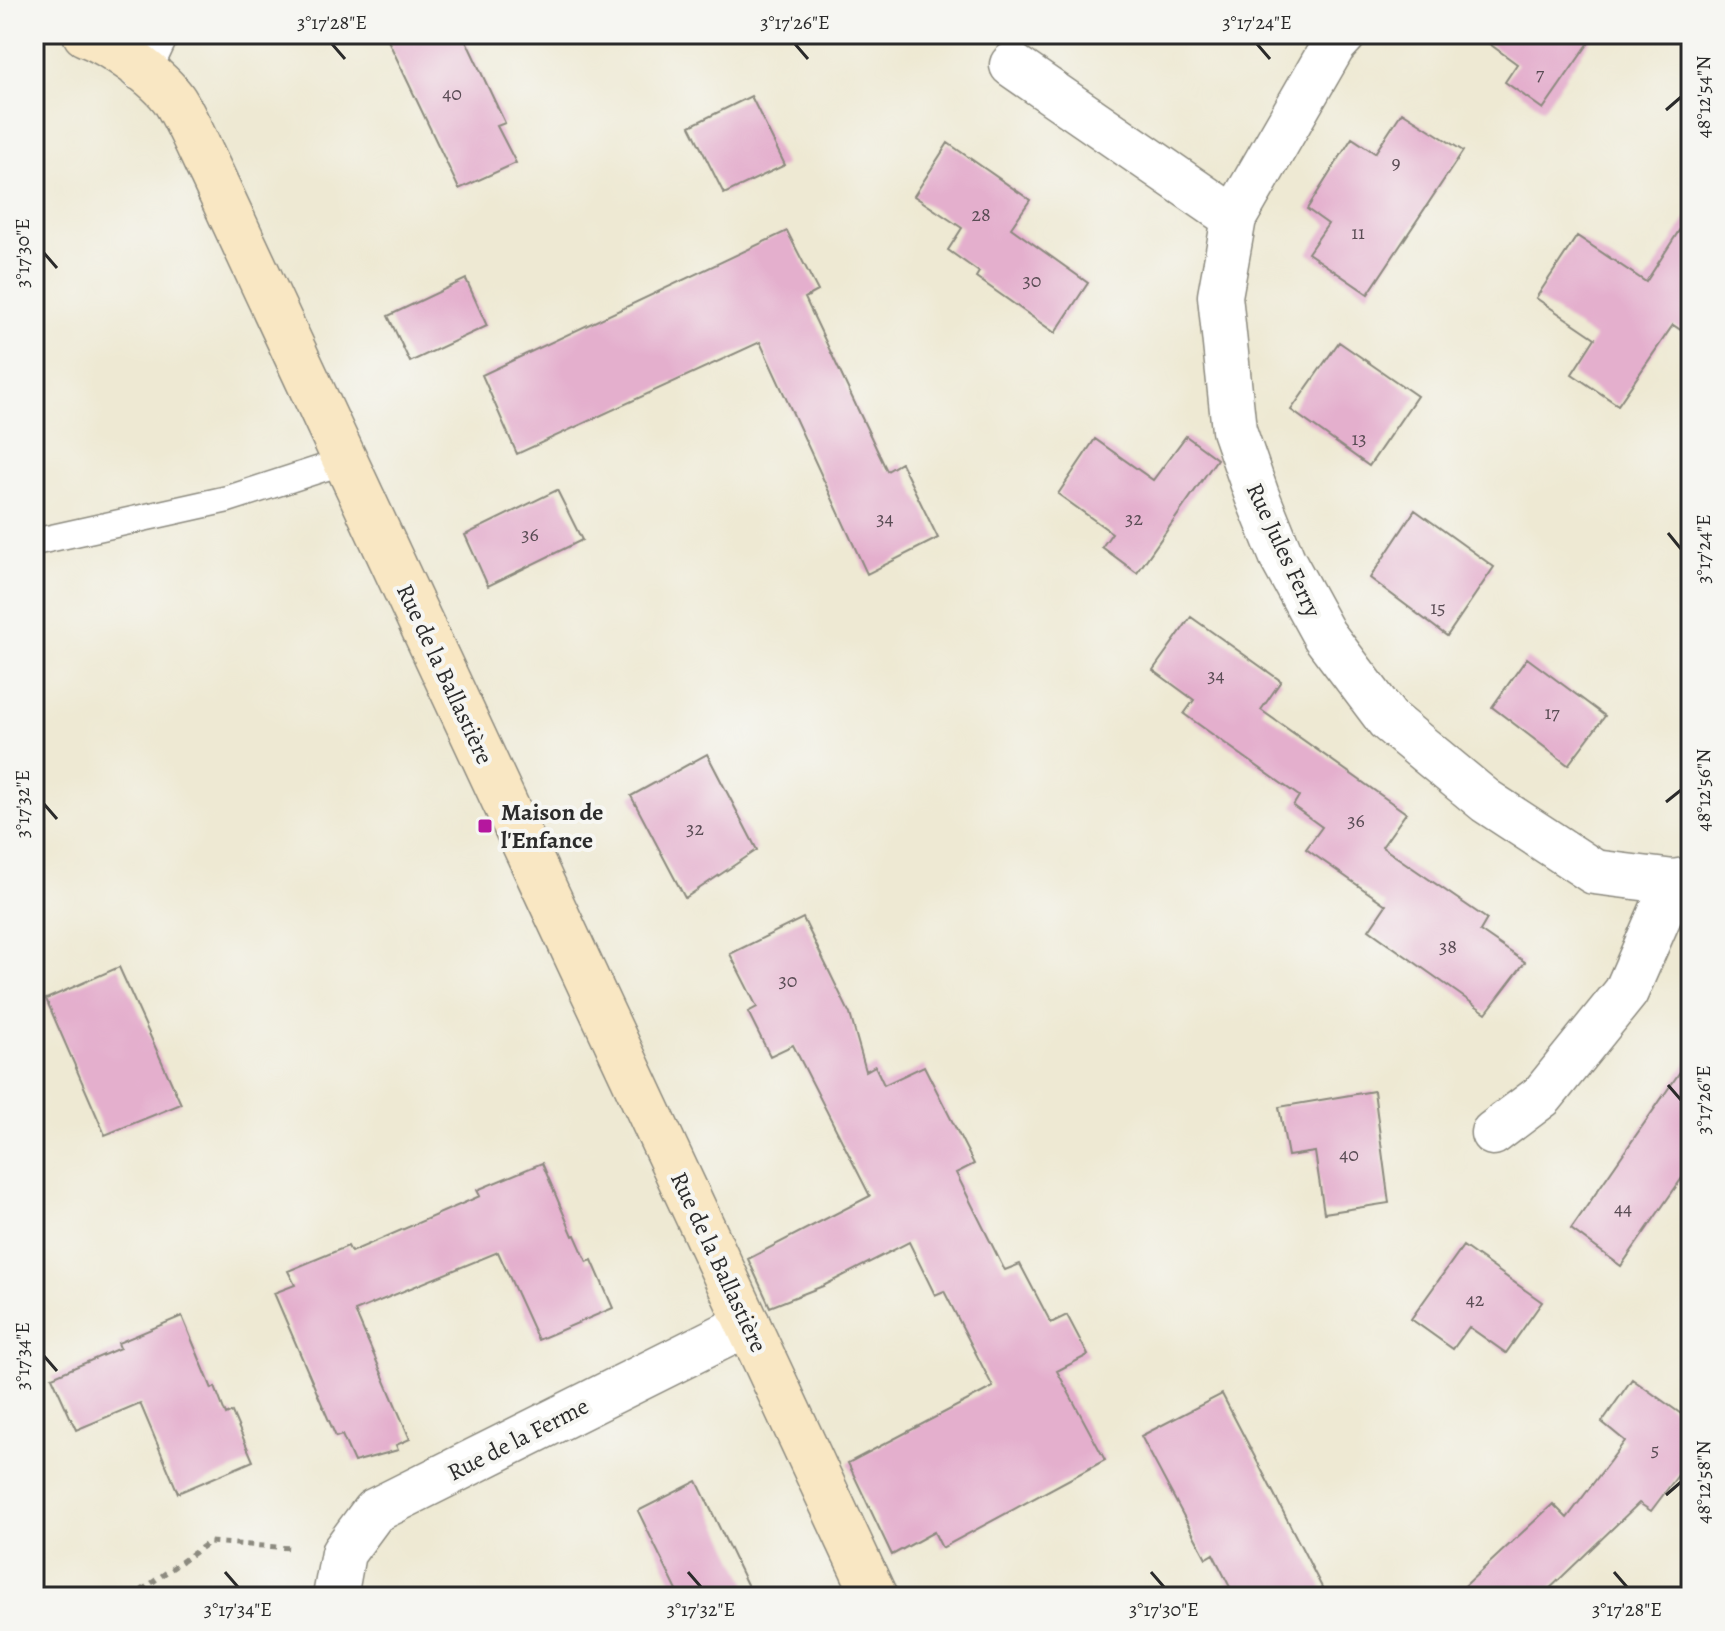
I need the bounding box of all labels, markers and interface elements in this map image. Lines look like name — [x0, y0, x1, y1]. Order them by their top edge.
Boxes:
text: 3°17'28"E — [297, 9, 367, 36]
text: 3°17'26"E — [760, 9, 830, 36]
text: 3°17'24"E — [1222, 9, 1292, 36]
text: 48°12'54"N — [1690, 56, 1717, 138]
house number: 7 — [1536, 60, 1545, 87]
house number: 40 — [442, 80, 462, 107]
house number: 9 — [1391, 149, 1401, 176]
house number: 28 — [971, 201, 991, 228]
text: 3°17'30"E — [9, 218, 36, 288]
house number: 11 — [1351, 219, 1365, 246]
house number: 30 — [1023, 267, 1041, 294]
house number: 13 — [1351, 425, 1367, 452]
street label: Rue Jules Ferry — [1239, 478, 1329, 623]
house number: 34 — [876, 505, 894, 532]
house number: 32 — [1125, 505, 1143, 532]
text: 3°17'24"E — [1690, 514, 1717, 584]
house number: 36 — [521, 521, 539, 548]
street label: Rue de la Ballastière — [389, 578, 501, 770]
house number: 15 — [1430, 594, 1446, 621]
house number: 34 — [1207, 662, 1225, 689]
house number: 17 — [1544, 699, 1560, 726]
text: 48°12'56"N — [1690, 749, 1717, 831]
text: 3°17'32"E — [9, 770, 36, 838]
place label: Maison de l'Enfance — [501, 796, 603, 856]
house number: 36 — [1347, 807, 1365, 834]
house number: 32 — [686, 815, 704, 842]
marker: Maison de l'Enfance — [476, 817, 494, 835]
house number: 38 — [1439, 933, 1457, 960]
house number: 30 — [779, 967, 797, 994]
text: 3°17'26"E — [1690, 1065, 1717, 1135]
house number: 40 — [1339, 1141, 1359, 1168]
street label: Rue de la Ballastière — [663, 1166, 775, 1358]
house number: 44 — [1614, 1195, 1632, 1222]
house number: 42 — [1466, 1286, 1485, 1313]
text: 3°17'34"E — [9, 1322, 36, 1390]
street label: Rue de la Ferme — [442, 1390, 594, 1488]
house number: 5 — [1651, 1436, 1659, 1463]
text: 48°12'58"N — [1690, 1440, 1717, 1524]
text: 3°17'34"E — [204, 1596, 272, 1623]
text: 3°17'32"E — [667, 1596, 735, 1623]
text: 3°17'30"E — [1129, 1596, 1199, 1623]
text: 3°17'28"E — [1592, 1596, 1662, 1623]

